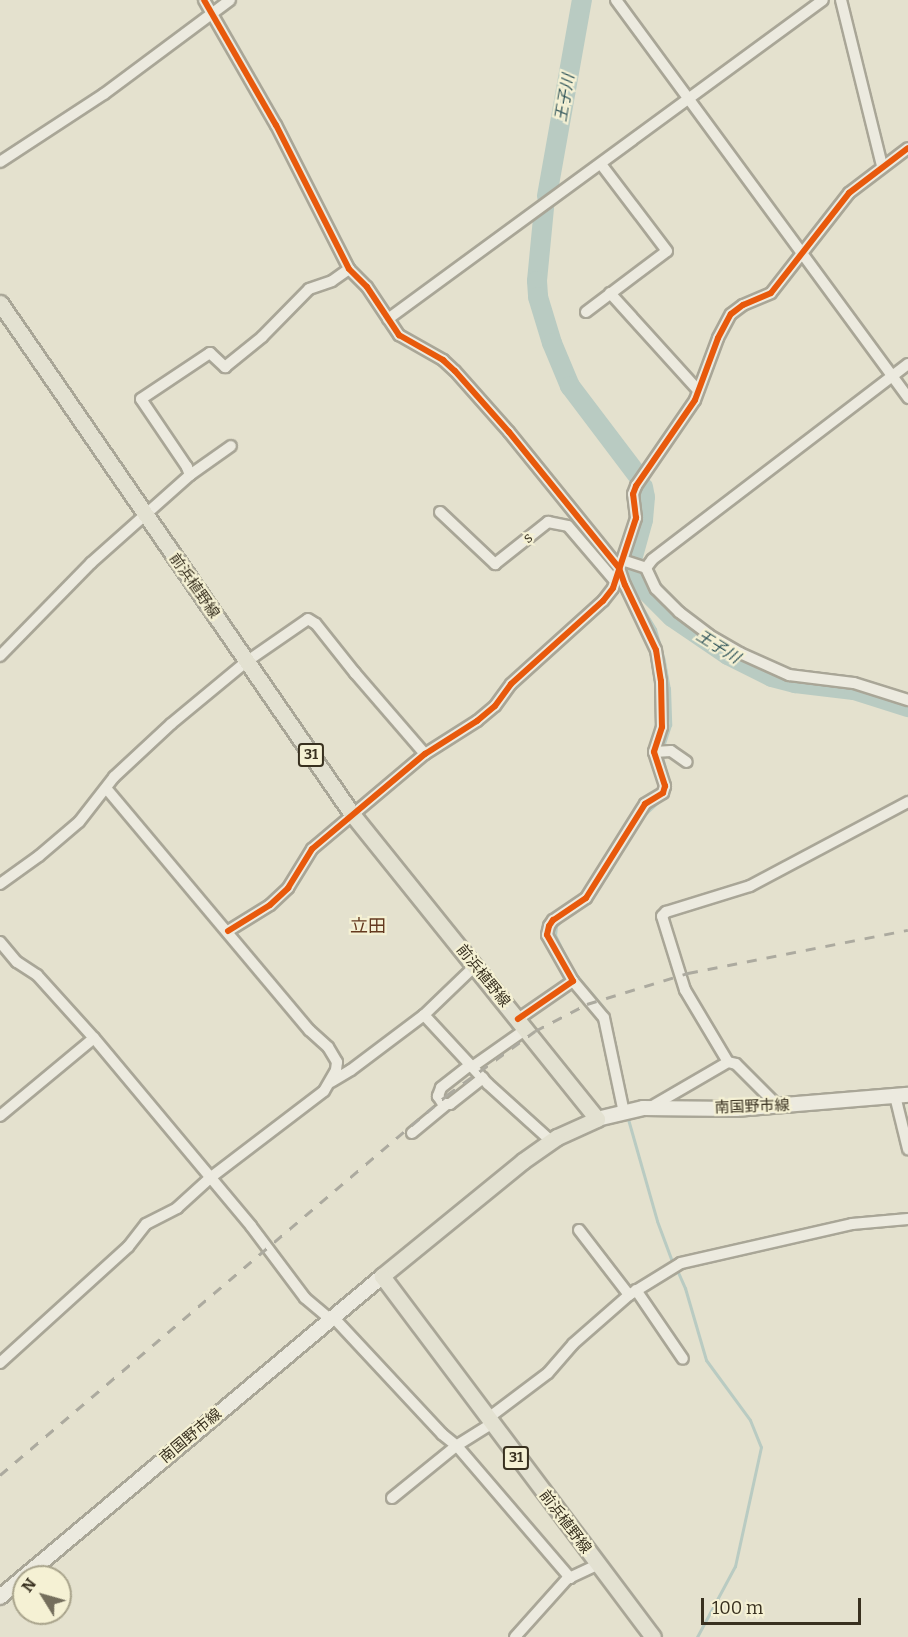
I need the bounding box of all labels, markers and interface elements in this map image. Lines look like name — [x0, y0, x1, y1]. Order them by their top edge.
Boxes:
water label: 王子川 — [551, 73, 579, 123]
street label: s — [520, 529, 536, 547]
street label: 前浜植野線 — [165, 550, 223, 622]
water label: 王子川 — [693, 626, 743, 668]
road number: 31 — [298, 744, 324, 766]
district label: 立田 — [350, 915, 386, 937]
street label: 前浜植野線 — [452, 941, 514, 1011]
street label: 南国野市線 — [714, 1097, 790, 1117]
street label: 南国野市線 — [156, 1405, 226, 1467]
road number: 31 — [502, 1447, 530, 1469]
street label: 前浜植野線 — [535, 1487, 595, 1557]
north arrow — [12, 1565, 72, 1625]
text: N — [18, 1574, 40, 1596]
scale bar — [704, 1586, 864, 1624]
text: 100 m — [712, 1597, 763, 1619]

